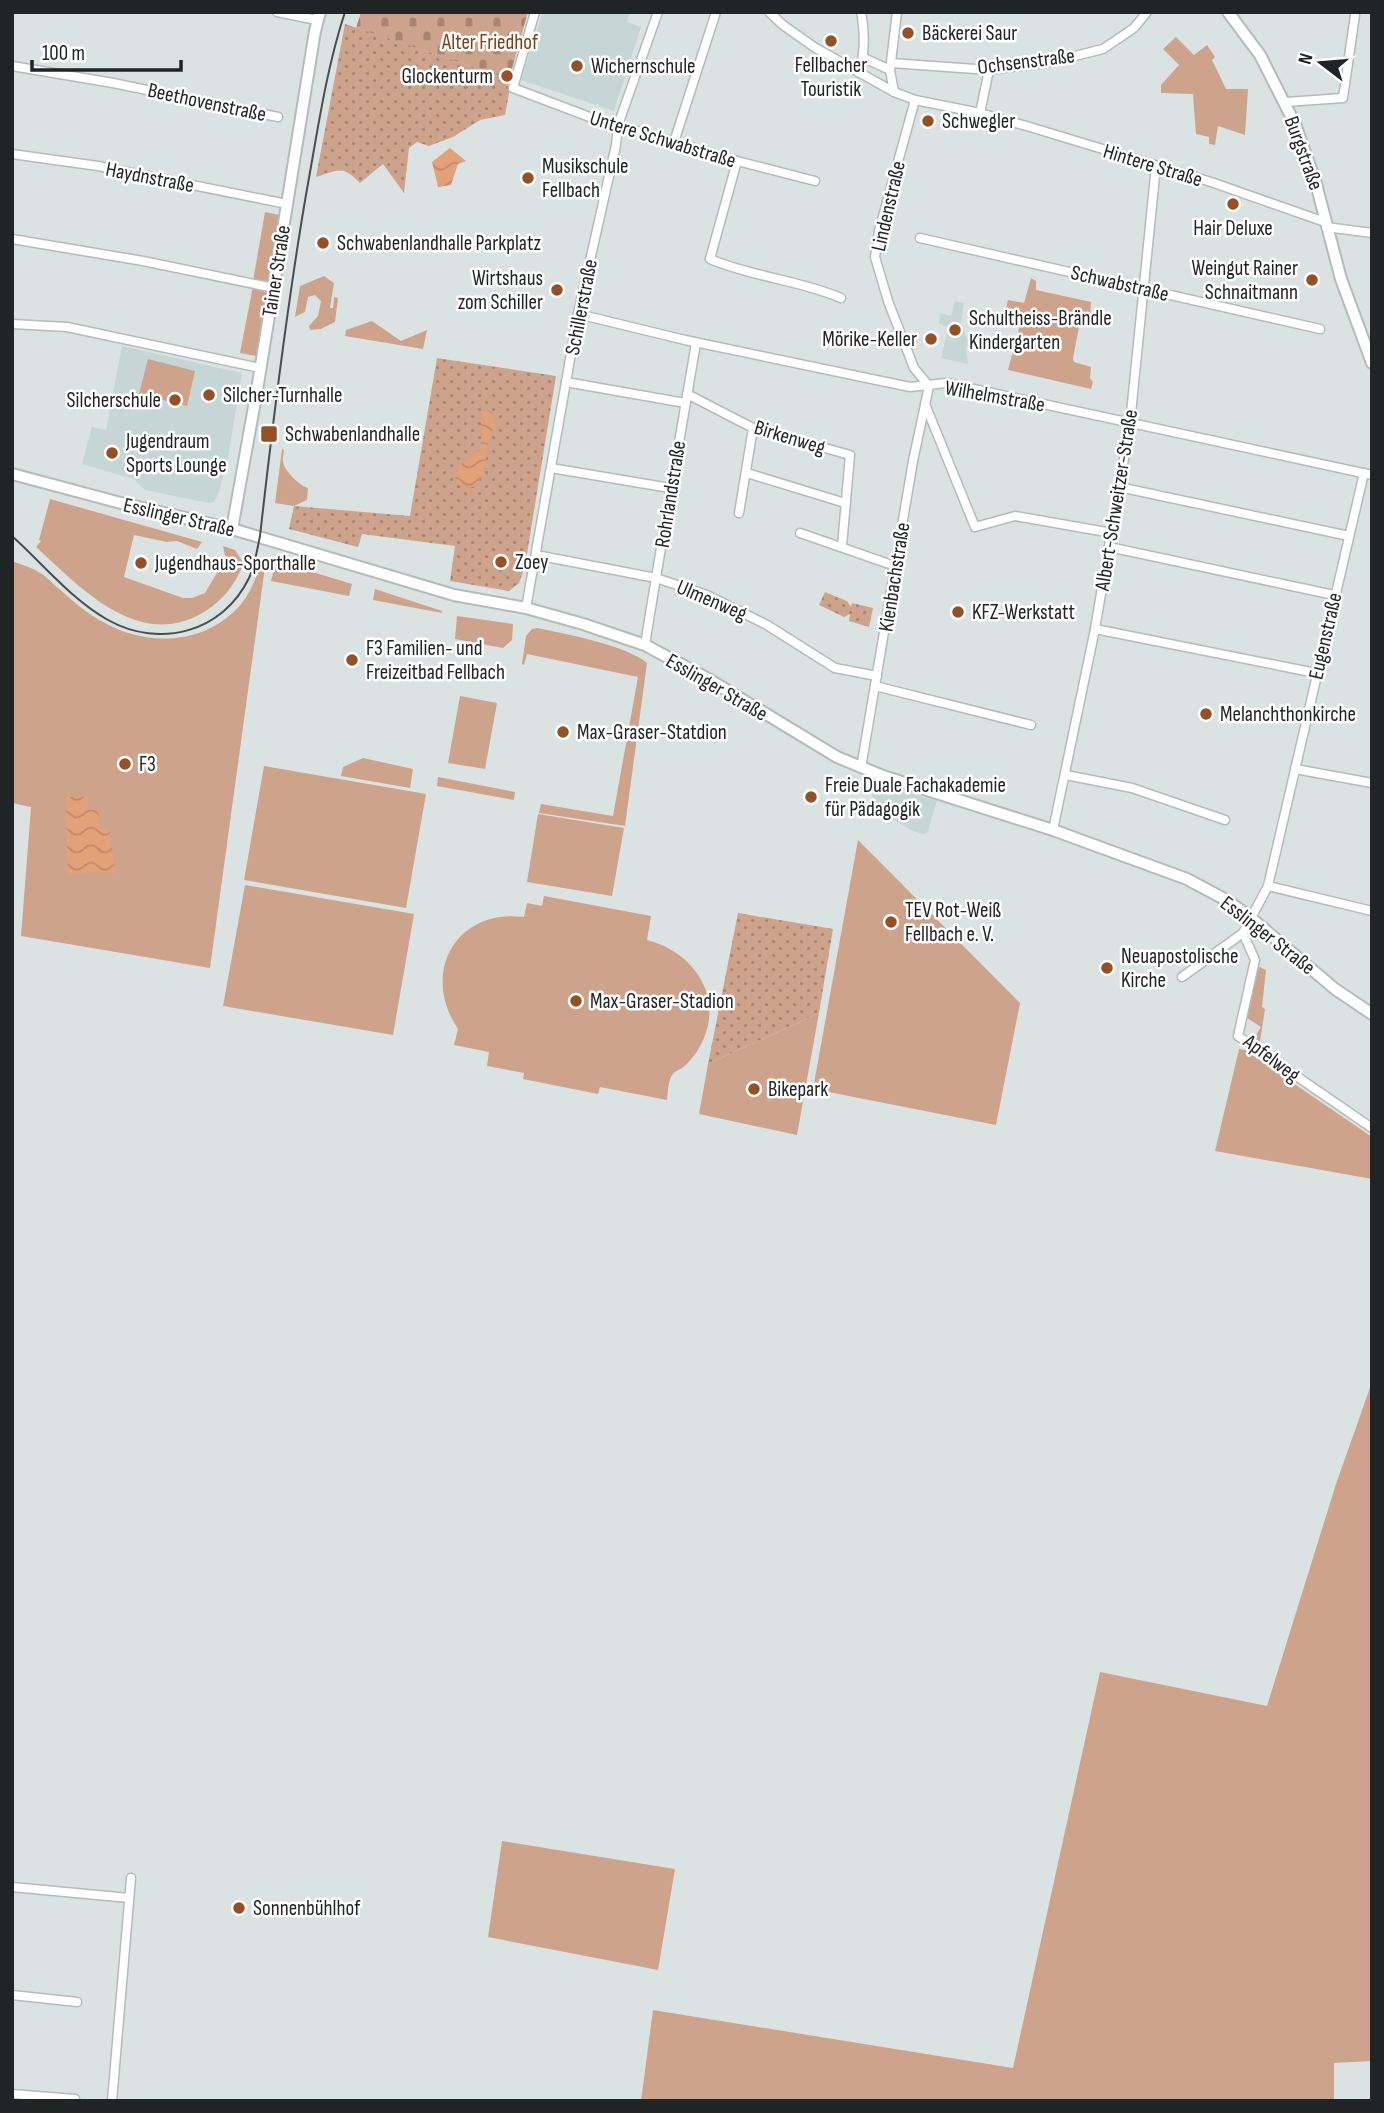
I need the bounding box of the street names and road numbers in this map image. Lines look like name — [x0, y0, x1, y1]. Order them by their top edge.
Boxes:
street label: Ochsenstraße — [976, 43, 1076, 80]
street label: Beethovenstraße — [145, 78, 268, 127]
street label: Untere Schwabstraße — [587, 105, 739, 174]
street label: Burgstraße — [1279, 113, 1328, 194]
street label: Hintere Straße — [1100, 139, 1205, 192]
street label: Haydnstraße — [104, 157, 196, 198]
street label: Lindenstraße — [866, 159, 911, 254]
street label: Tainer Straße — [257, 224, 296, 319]
street label: Schillerstraße — [560, 257, 603, 357]
street label: Schwabstraße — [1069, 260, 1171, 307]
street label: Wilhelmstraße — [943, 375, 1047, 418]
street label: Albert-Schweitzer-Straße — [1090, 408, 1143, 593]
street label: Birkenweg — [751, 415, 828, 460]
street label: Rohrlandstraße — [650, 439, 691, 549]
street label: Esslinger Straße — [121, 493, 237, 542]
street label: Kienbachstraße — [874, 521, 915, 633]
street label: Ulmenweg — [673, 575, 751, 626]
street label: Eugenstraße — [1303, 590, 1348, 682]
street label: Esslinger Straße — [661, 648, 772, 727]
street label: Esslinger Straße — [1215, 891, 1320, 980]
street label: Apfelweg — [1238, 1028, 1305, 1088]

